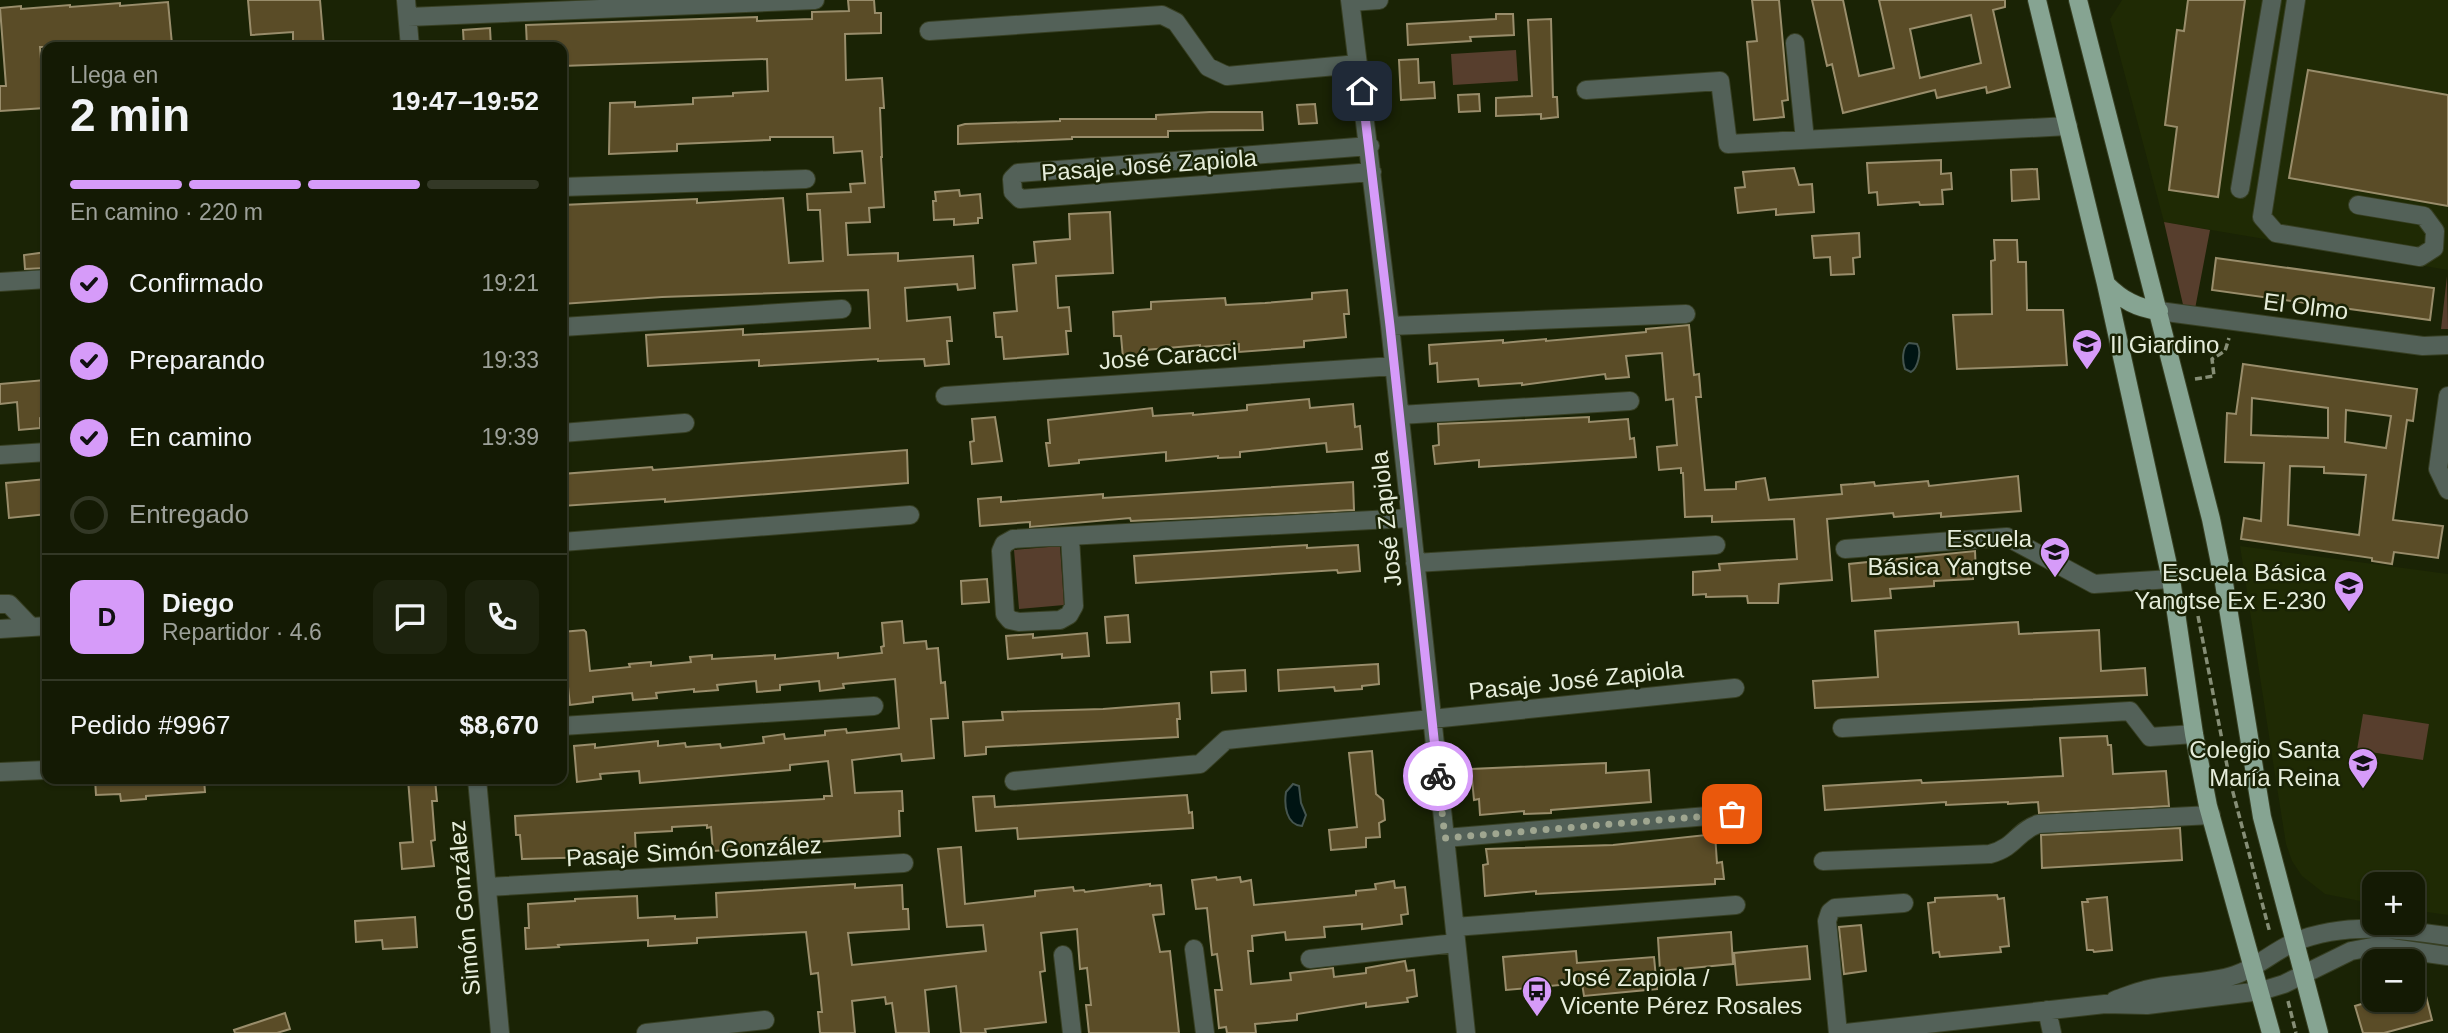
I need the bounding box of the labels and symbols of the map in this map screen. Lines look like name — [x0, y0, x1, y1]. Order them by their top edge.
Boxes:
pin — [1332, 61, 1392, 121]
street label: Pasaje José Zapiola — [1040, 144, 1258, 186]
street label: El Olmo — [2262, 287, 2350, 325]
school or university icon: Il Giardino — [2070, 327, 2104, 371]
place label: Il Giardino — [2110, 331, 2219, 358]
street label: José Caracci — [1098, 338, 1238, 374]
street label: José Zapiola — [1365, 449, 1407, 588]
place label: Escuela Básica Yangtse — [1867, 525, 2033, 580]
school or university icon: Escuela Básica Yangtse — [2038, 535, 2072, 579]
place label: Escuela Básica Yangtse Ex E-230 — [2134, 559, 2327, 614]
school or university icon: Escuela Básica Yangtse Ex E-230 — [2332, 569, 2366, 613]
street label: Pasaje José Zapiola — [1467, 655, 1686, 705]
place label: Colegio Santa María Reina — [2189, 736, 2341, 791]
courier — [1403, 741, 1473, 811]
school or university icon: Colegio Santa María Reina — [2346, 746, 2380, 790]
pin — [1702, 784, 1762, 844]
street label: Simón González — [443, 819, 485, 997]
street label: Pasaje Simón González — [565, 831, 823, 871]
place label: José Zapiola / Vicente Pérez Rosales — [1560, 964, 1802, 1019]
bus stop icon: José Zapiola / Vicente Pérez Rosales — [1520, 974, 1554, 1018]

